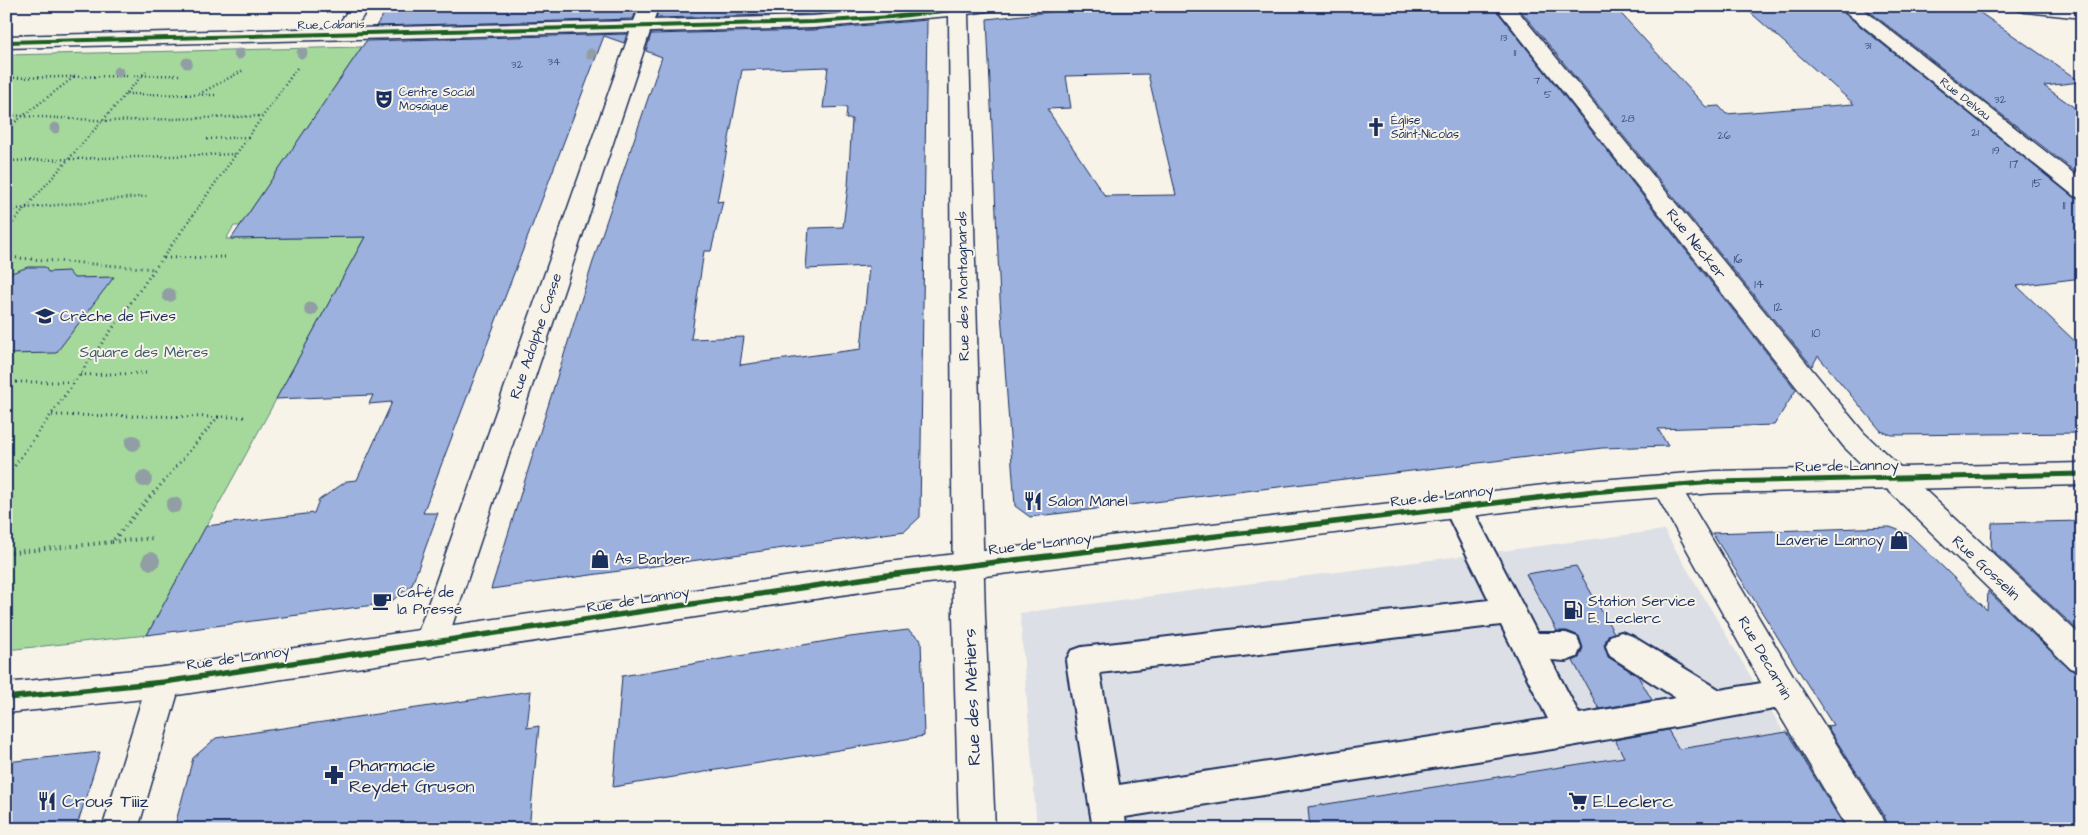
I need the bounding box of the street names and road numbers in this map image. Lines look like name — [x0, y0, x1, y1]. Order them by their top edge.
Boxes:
street label: Rue Cabanis — [297, 16, 365, 34]
street label: Rue Delvau — [1936, 74, 1994, 124]
street label: Rue Necker — [1661, 204, 1731, 284]
street label: Rue des Montagnards — [951, 210, 976, 361]
street label: Rue Adolphe Casse — [505, 270, 567, 402]
street label: Rue de Lannoy — [1795, 455, 1899, 478]
street label: Rue de Lannoy — [1389, 479, 1495, 514]
street label: Rue de Lannoy — [987, 527, 1093, 562]
street label: Rue Gosselin — [1947, 531, 2025, 606]
street label: Rue de Lannoy — [585, 581, 691, 619]
street label: Rue Decarnin — [1733, 613, 1798, 704]
street label: Rue des Métiers — [957, 628, 987, 766]
street label: Rue de Lannoy — [185, 640, 291, 677]

